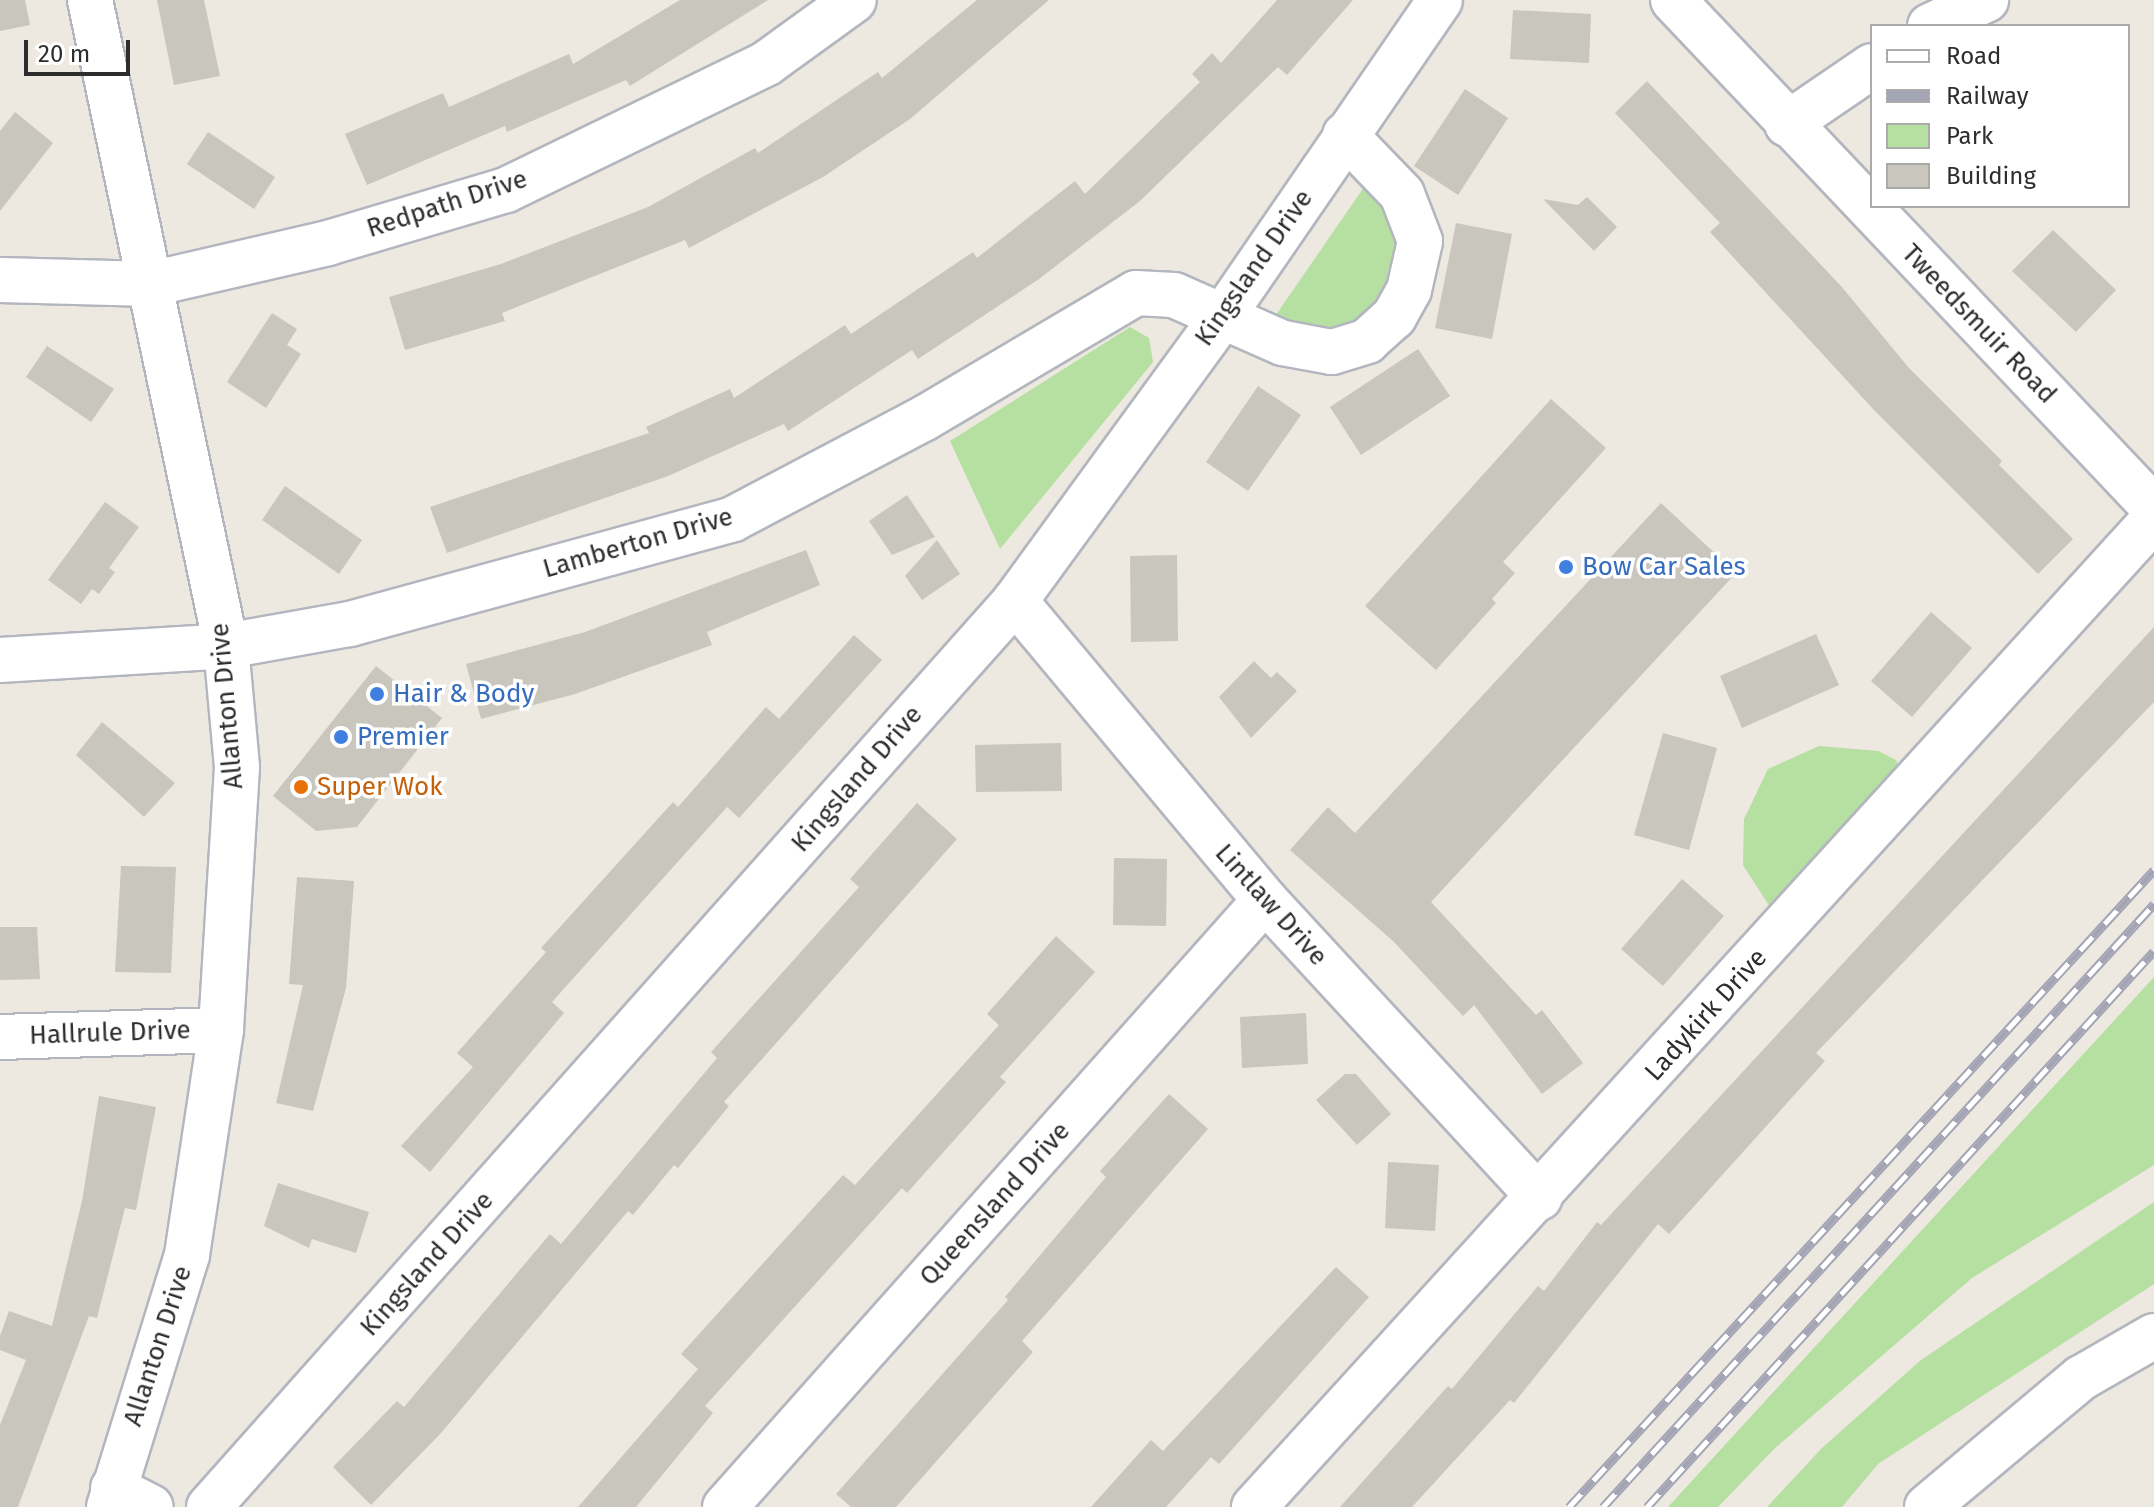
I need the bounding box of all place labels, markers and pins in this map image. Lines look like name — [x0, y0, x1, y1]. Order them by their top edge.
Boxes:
place label: Bow Car Sales — [1582, 551, 1746, 583]
marker: Bow Car Sales — [1557, 558, 1575, 576]
place label: Hair & Body — [393, 678, 534, 710]
marker: Hair & Body — [368, 685, 386, 703]
place label: Premier — [357, 721, 449, 753]
marker: Premier — [332, 728, 350, 746]
place label: Super Wok — [317, 771, 443, 803]
marker: Super Wok — [292, 778, 310, 796]

